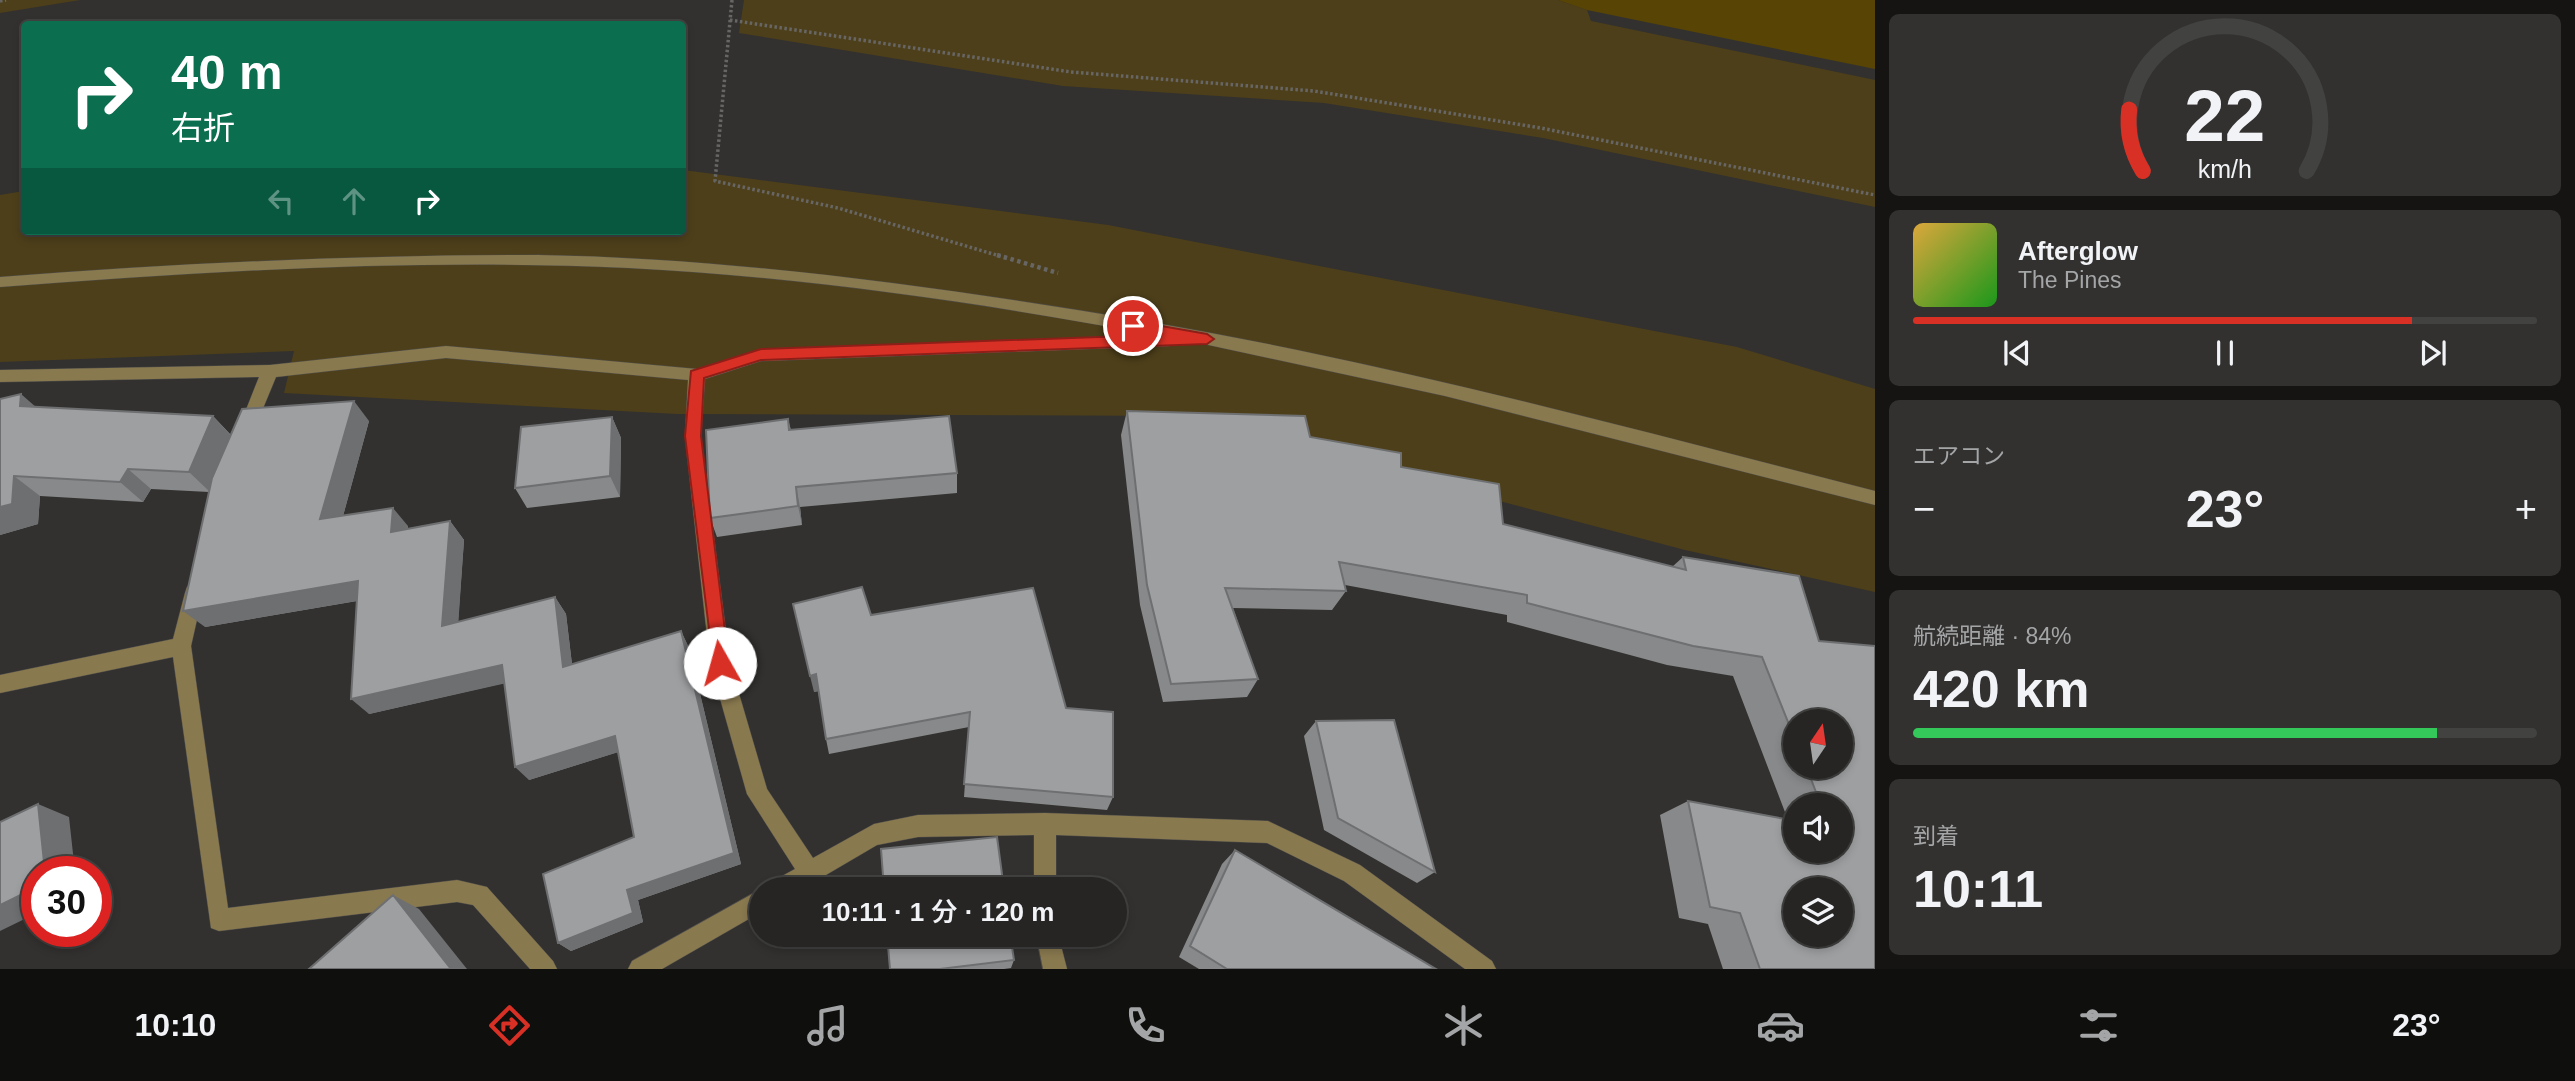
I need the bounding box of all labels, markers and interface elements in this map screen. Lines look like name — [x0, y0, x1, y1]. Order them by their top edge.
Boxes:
text: 40 m — [171, 45, 283, 99]
icon: right — [56, 49, 147, 140]
text: 22 — [2185, 75, 2265, 156]
text: 右折 — [171, 110, 235, 146]
text: km/h — [2198, 155, 2252, 183]
icon: left — [262, 182, 300, 220]
icon: ahead — [335, 182, 373, 220]
icon: right — [408, 182, 446, 220]
text: Afterglow — [2018, 236, 2138, 266]
text: The Pines — [2018, 267, 2122, 293]
pin — [1103, 296, 1163, 356]
icon: arrive — [1114, 307, 1152, 345]
icon: previous — [1998, 334, 2036, 372]
icon: pause — [2206, 334, 2244, 372]
icon: next — [2414, 334, 2452, 372]
text: エアコン — [1913, 443, 2005, 469]
text: 23° — [2186, 480, 2264, 538]
text: − — [1913, 488, 1935, 530]
text: + — [2515, 488, 2537, 530]
text: 航続距離 · 84% — [1913, 623, 2071, 649]
position arrow — [683, 626, 757, 700]
text: 420 km — [1913, 660, 2089, 718]
north arrow — [1783, 709, 1853, 779]
map controls — [1783, 709, 1853, 947]
button: sound — [1783, 793, 1853, 863]
text: 到着 — [1913, 823, 1959, 849]
speed limit sign: 30 — [21, 856, 112, 947]
text: 10:11 — [1913, 860, 2043, 918]
button: layers — [1783, 877, 1853, 947]
text: 10:11 · 1 分 · 120 m — [822, 897, 1054, 927]
icon: directions — [485, 1001, 534, 1050]
icon: music — [803, 1001, 852, 1050]
icon: phone — [1121, 1001, 1170, 1050]
icon: climate — [1439, 1001, 1488, 1050]
icon: car — [1756, 1001, 1805, 1050]
icon: filters — [2074, 1001, 2123, 1050]
text: 10:10 — [134, 1007, 216, 1043]
text: 23° — [2392, 1007, 2441, 1043]

